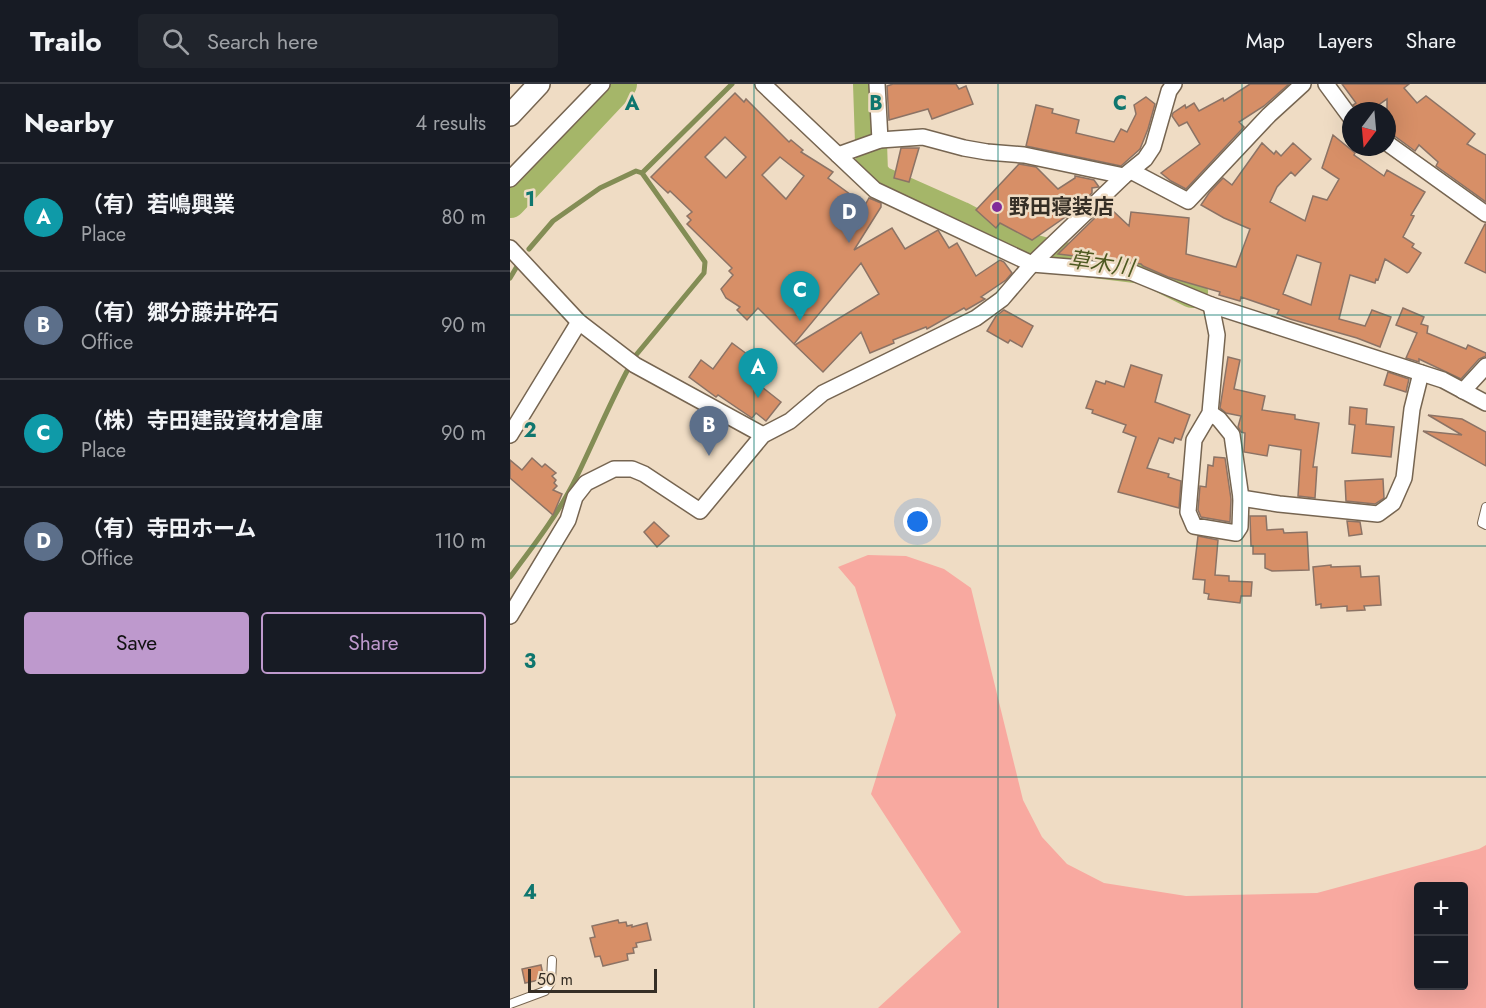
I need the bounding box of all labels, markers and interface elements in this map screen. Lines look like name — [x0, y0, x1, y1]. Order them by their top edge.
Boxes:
search box — [138, 14, 558, 68]
text: Trailo — [30, 21, 102, 62]
icon: search — [159, 25, 192, 58]
text: Search here — [207, 25, 318, 57]
text: Map — [1246, 26, 1285, 56]
text: Layers — [1318, 26, 1373, 56]
text: Share — [1406, 26, 1456, 56]
text: A — [624, 89, 640, 118]
text: B — [869, 89, 883, 118]
text: C — [1113, 89, 1127, 118]
north arrow — [1342, 102, 1396, 156]
text: Nearby — [24, 104, 113, 142]
text: 4 results — [415, 109, 486, 138]
text: 1 — [525, 185, 535, 214]
text: （有）若嶋興業 — [81, 188, 235, 220]
place label: 野田寝装店 — [1009, 192, 1114, 222]
pin: D — [830, 194, 868, 243]
marker: 野田寝装店 — [990, 200, 1004, 214]
text: A — [36, 203, 51, 232]
text: 80 m — [441, 203, 486, 232]
text: Place — [81, 220, 126, 249]
water label: 草木川 — [1066, 243, 1138, 284]
pin: C — [780, 272, 820, 321]
text: （有）郷分藤井砕石 — [81, 296, 279, 328]
text: B — [37, 311, 50, 340]
text: 90 m — [441, 311, 486, 340]
text: Office — [81, 328, 133, 357]
pin: A — [738, 348, 778, 398]
text: （株）寺田建設資材倉庫 — [81, 404, 323, 436]
pin: B — [690, 406, 728, 456]
text: 2 — [523, 416, 537, 445]
text: C — [36, 419, 51, 448]
text: 90 m — [441, 419, 486, 448]
text: Place — [81, 436, 126, 465]
your location — [903, 507, 932, 536]
text: （有）寺田ホーム — [81, 512, 256, 544]
text: D — [36, 527, 51, 556]
text: 110 m — [434, 527, 486, 556]
text: Office — [81, 544, 133, 573]
button: Save — [24, 612, 249, 674]
button: Share — [261, 612, 486, 674]
text: 3 — [524, 647, 536, 676]
text: 4 — [523, 878, 537, 907]
map controls — [1414, 882, 1468, 990]
button: + — [1414, 882, 1468, 936]
button: − — [1414, 936, 1468, 990]
scale bar — [528, 966, 657, 994]
text: 50 m — [537, 968, 573, 991]

